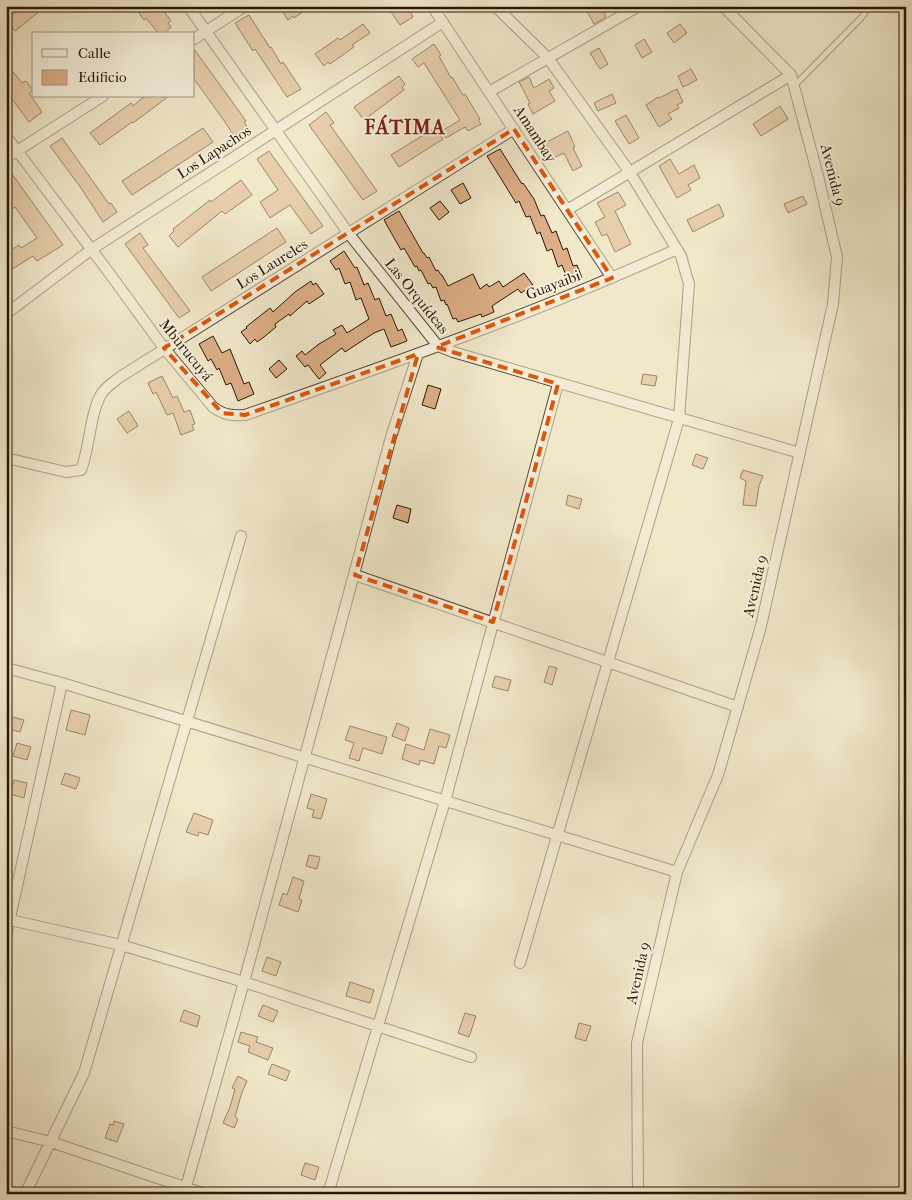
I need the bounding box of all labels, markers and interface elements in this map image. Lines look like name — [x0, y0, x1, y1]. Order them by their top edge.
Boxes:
legend — [32, 32, 195, 98]
text: Calle — [78, 44, 111, 62]
text: Edificio — [78, 68, 127, 86]
street label: Amambay — [509, 101, 561, 167]
district label: FÁTIMA — [363, 114, 446, 139]
street label: Los Lapachos — [174, 121, 255, 183]
street label: Avenida 9 — [816, 141, 849, 208]
street label: Los Laureles — [233, 235, 311, 293]
street label: Las Orquídeas — [381, 255, 453, 338]
street label: Guayaibi — [523, 266, 583, 304]
street label: Mburucuyá — [156, 315, 217, 385]
street label: Avenida 9 — [739, 553, 771, 620]
street label: Avenida 9 — [622, 940, 654, 1007]

